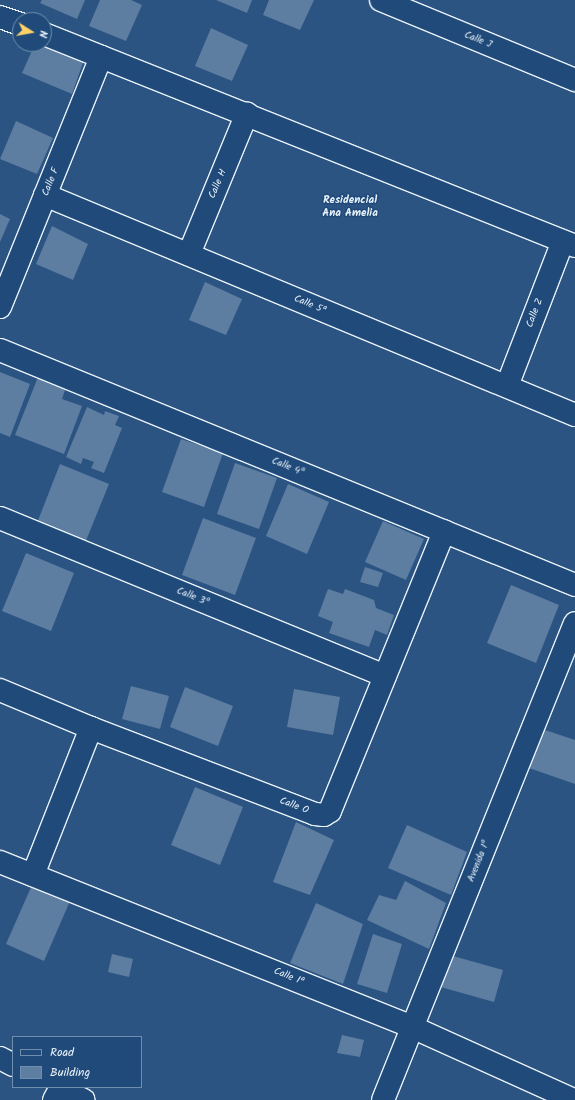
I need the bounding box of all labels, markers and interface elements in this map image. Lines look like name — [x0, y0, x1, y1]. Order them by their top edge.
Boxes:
north arrow — [12, 12, 52, 52]
text: N — [33, 29, 52, 39]
street label: Calle J — [462, 29, 494, 51]
street label: Calle F — [40, 166, 62, 198]
street label: Calle H — [206, 167, 230, 201]
district label: Residencial Ana Amelia — [322, 194, 378, 220]
street label: Calle 5ª — [292, 293, 328, 317]
street label: Calle Z — [524, 297, 546, 329]
street label: Calle 4ª — [270, 455, 306, 479]
street label: Calle 3ª — [175, 585, 211, 609]
street label: Calle O — [278, 795, 310, 817]
street label: Avenida 1ª — [465, 838, 493, 884]
street label: Calle 1ª — [272, 965, 306, 989]
legend — [12, 1036, 142, 1088]
text: Road — [50, 1043, 74, 1062]
text: Building — [50, 1063, 90, 1082]

